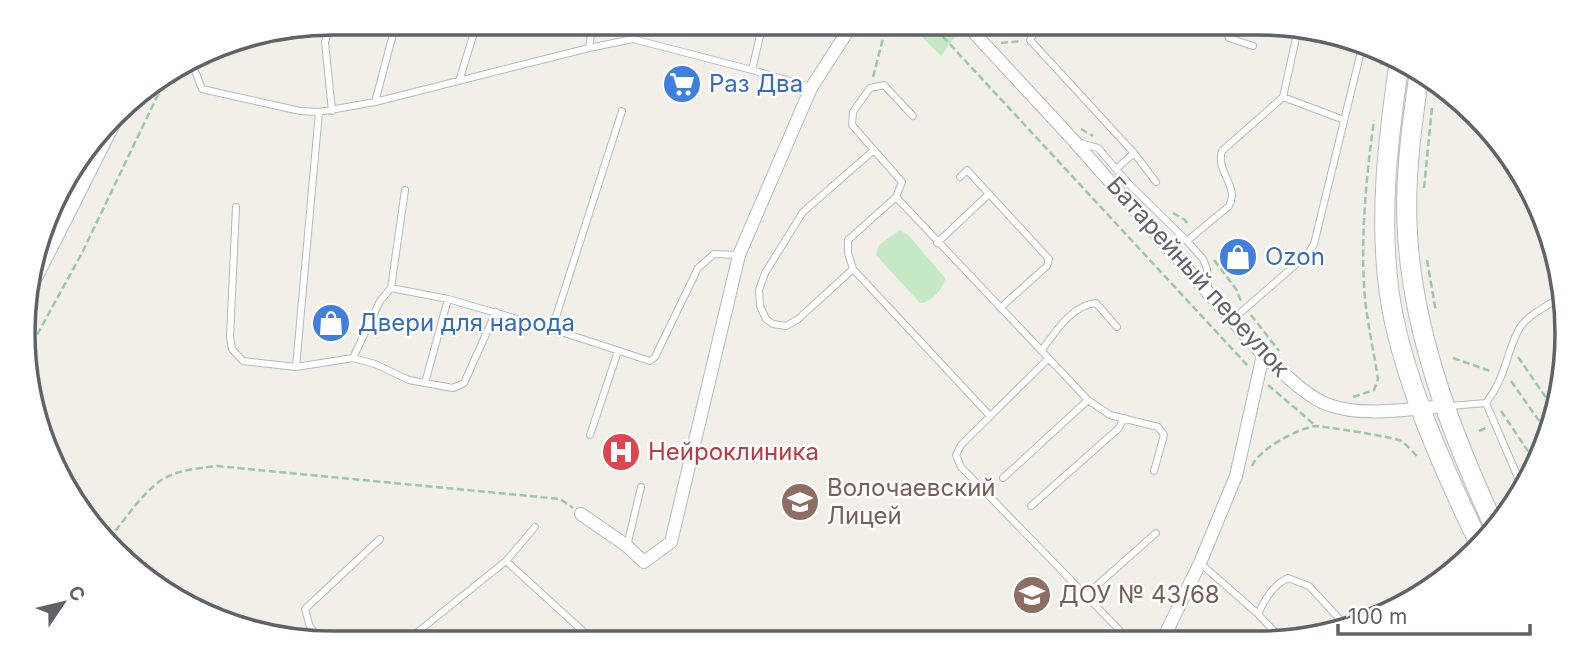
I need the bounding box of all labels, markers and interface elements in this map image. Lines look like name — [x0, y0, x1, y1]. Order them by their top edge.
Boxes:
supermarket icon: Раз Два — [661, 63, 703, 105]
place label: Раз Два — [709, 69, 803, 98]
street label: Батарейный переулок — [1101, 171, 1296, 383]
shop icon: Ozon — [1217, 236, 1259, 278]
place label: Ozon — [1265, 242, 1325, 271]
shop icon: Двери для народа — [310, 302, 352, 344]
place label: Двери для народа — [358, 308, 575, 337]
hospital icon: Нейроклиника — [600, 431, 642, 473]
place label: Нейроклиника — [648, 437, 819, 466]
place label: Волочаевский Лицей — [827, 473, 996, 530]
school or university icon: Волочаевский Лицей — [779, 481, 821, 523]
north arrow — [28, 568, 98, 638]
school or university icon: ДОУ № 43/68 — [1011, 574, 1053, 616]
place label: ДОУ № 43/68 — [1059, 580, 1220, 609]
text: С — [63, 581, 90, 606]
scale bar — [1338, 592, 1530, 636]
text: 100 m — [1348, 604, 1407, 629]

